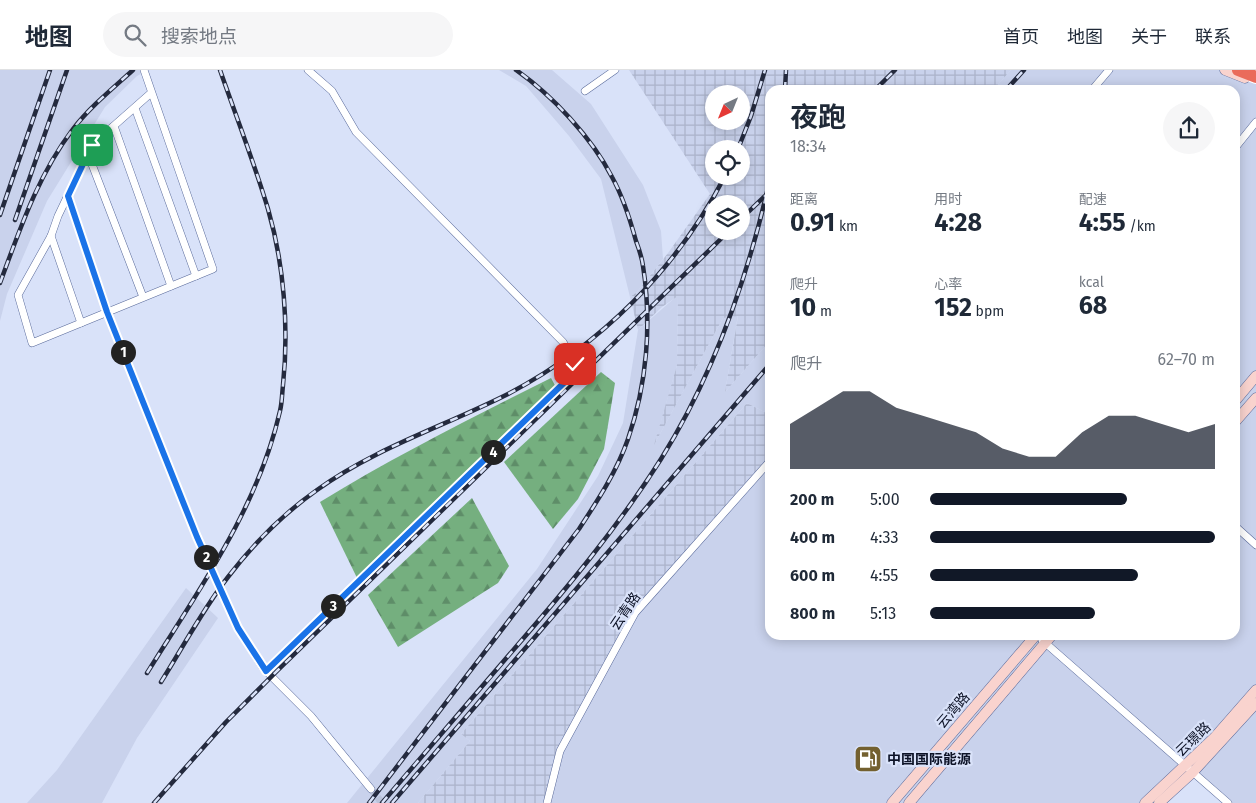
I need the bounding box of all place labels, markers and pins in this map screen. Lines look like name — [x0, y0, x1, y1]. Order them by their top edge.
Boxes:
pin — [71, 124, 113, 166]
pin: 1 — [110, 340, 136, 364]
pin — [554, 343, 596, 385]
pin: 4 — [480, 440, 506, 464]
pin: 2 — [194, 544, 218, 570]
pin: 3 — [320, 594, 346, 618]
fuel station icon: 中国国际能源 — [853, 744, 883, 774]
place label: 中国国际能源 — [887, 751, 971, 768]

